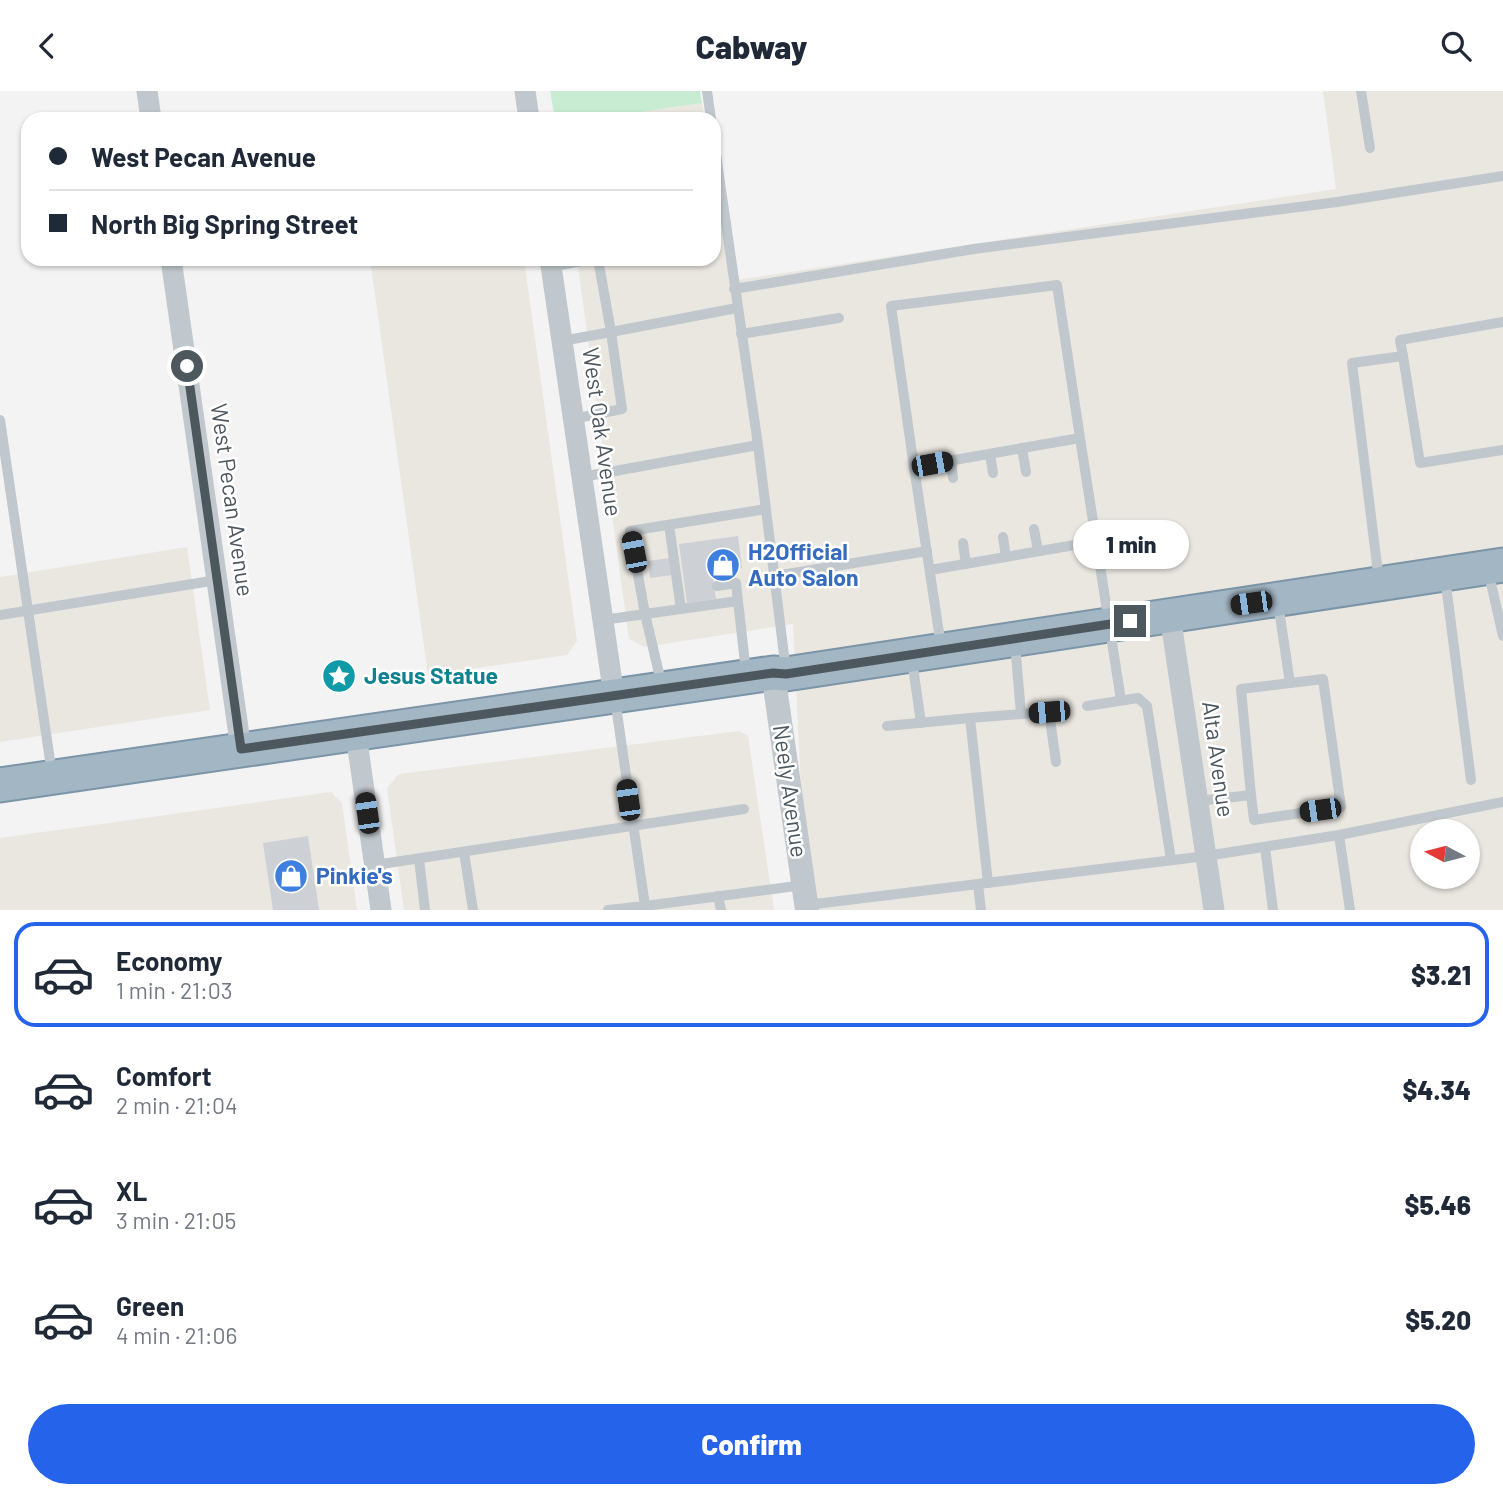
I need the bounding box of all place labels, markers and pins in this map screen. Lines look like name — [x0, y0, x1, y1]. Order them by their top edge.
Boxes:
place label: H2Official Auto Salon — [748, 537, 859, 591]
shop icon: H2Official Auto Salon — [704, 546, 742, 584]
place icon: Jesus Statue — [320, 657, 358, 695]
place label: Jesus Statue — [364, 661, 498, 689]
shop icon: Pinkie's — [272, 857, 310, 895]
place label: Pinkie's — [316, 861, 393, 889]

